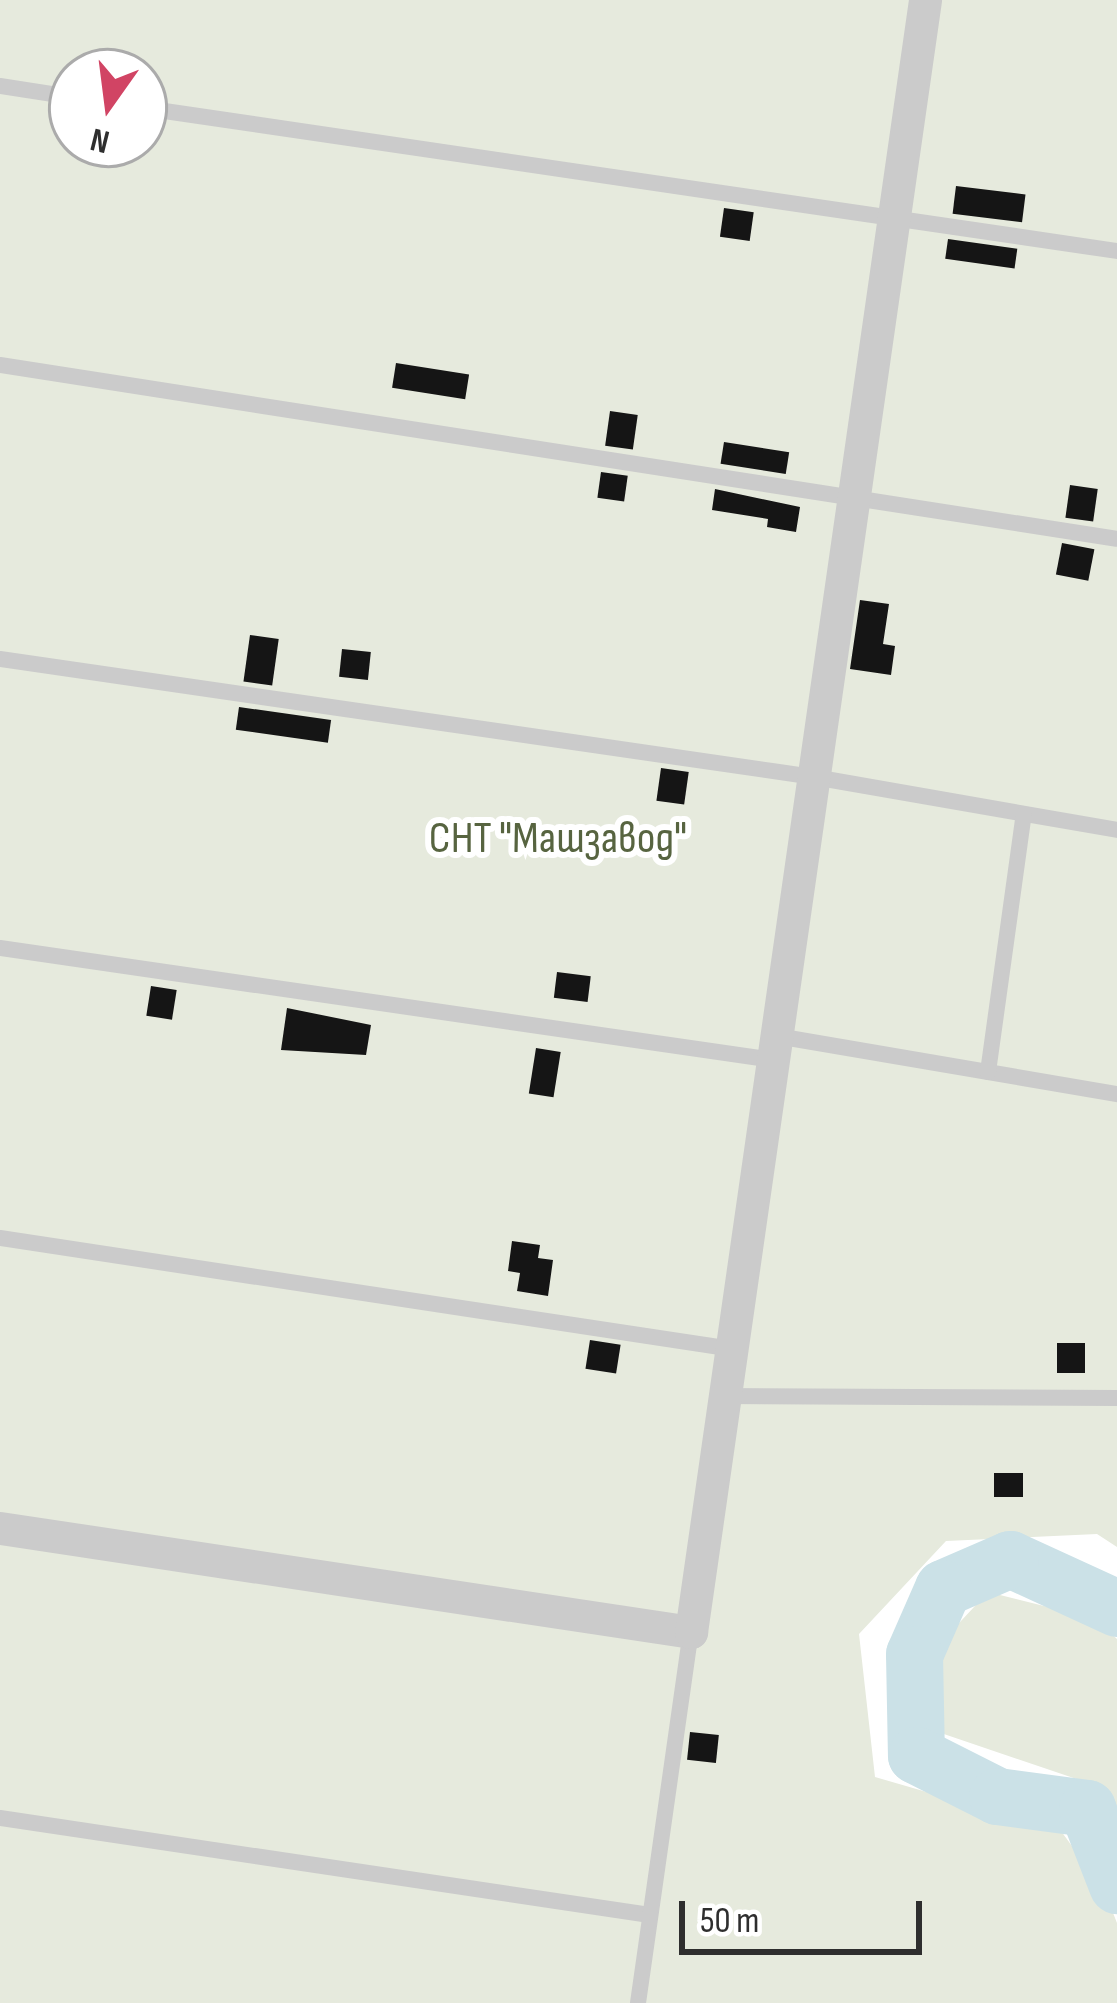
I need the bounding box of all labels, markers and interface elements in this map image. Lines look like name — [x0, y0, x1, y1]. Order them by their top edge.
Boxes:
north arrow — [48, 48, 168, 168]
text: N — [87, 118, 113, 162]
park label: СНТ "Машзавод" — [429, 812, 687, 866]
scale bar — [685, 1877, 928, 1951]
text: 50 m — [700, 1900, 759, 1943]

